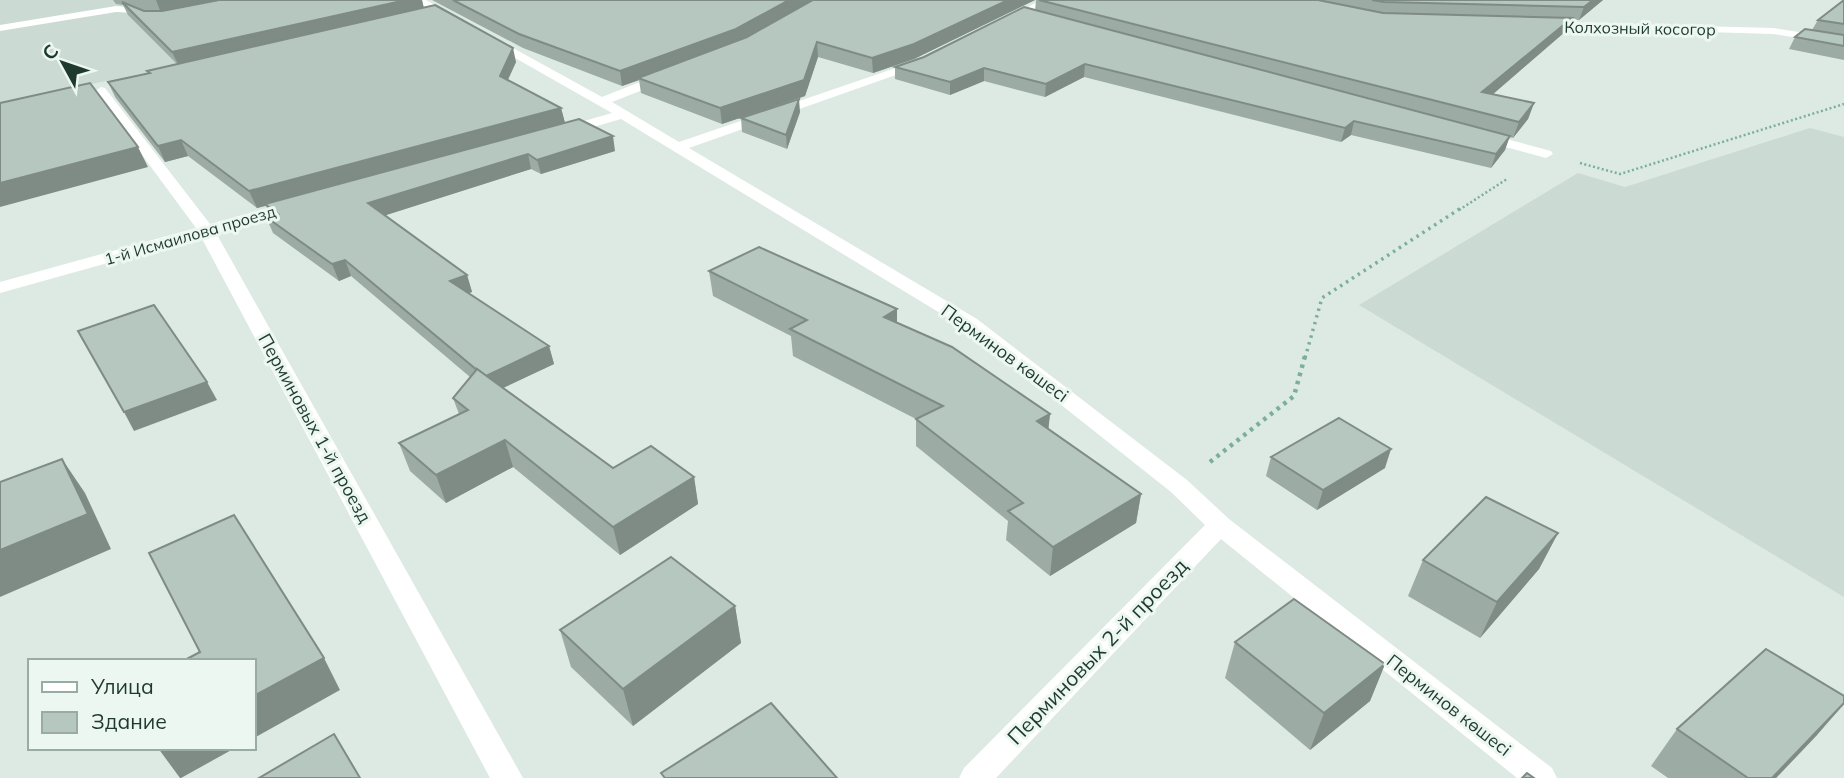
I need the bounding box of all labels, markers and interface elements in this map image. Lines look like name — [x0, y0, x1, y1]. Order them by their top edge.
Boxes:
street label: Колхозный косогор — [1564, 17, 1716, 39]
north arrow — [28, 28, 98, 98]
text: С — [37, 39, 63, 65]
street label: 1-й Исмаилова проезд — [102, 201, 278, 269]
street label: Перминов көшесі — [937, 299, 1073, 407]
street label: Перминовых 1-й проезд — [253, 329, 377, 527]
street label: Перминовых 2-й проезд — [1001, 552, 1193, 749]
street label: Перминов көшесі — [1382, 649, 1516, 761]
legend — [28, 659, 256, 750]
text: Улица — [90, 673, 154, 699]
text: Здание — [91, 708, 167, 734]

